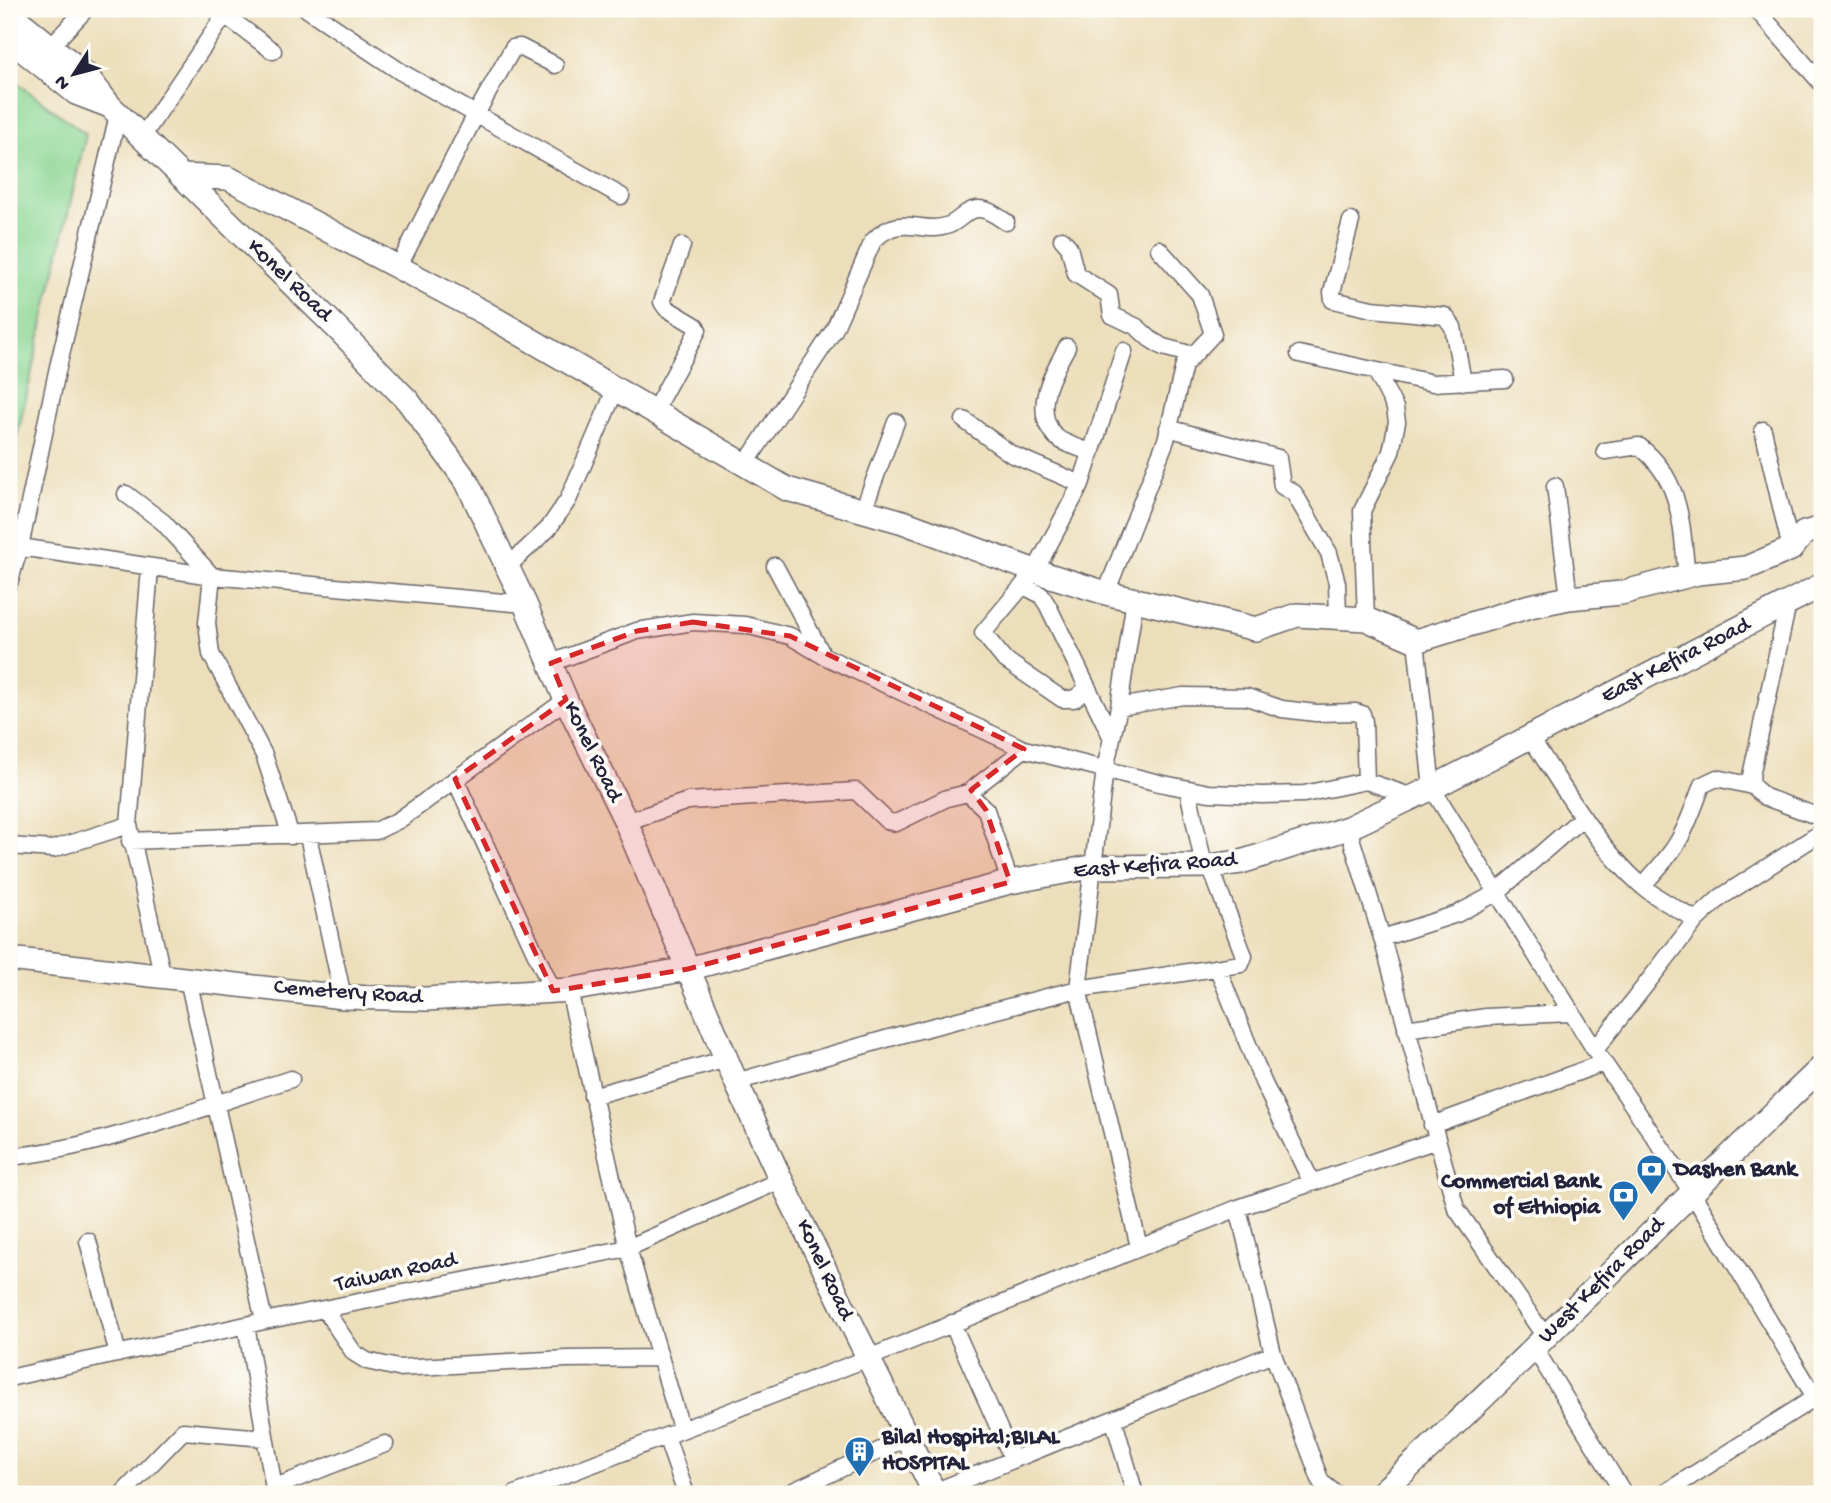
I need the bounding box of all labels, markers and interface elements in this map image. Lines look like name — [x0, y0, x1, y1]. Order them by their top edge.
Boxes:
north arrow — [38, 38, 108, 108]
text: N — [50, 70, 76, 94]
street label: Konel Road — [241, 234, 338, 329]
street label: East Kefira Road — [1597, 611, 1756, 710]
street label: Konel Road — [556, 697, 629, 808]
street label: East Kefira Road — [1072, 847, 1239, 885]
street label: Cemetery Road — [273, 974, 425, 1012]
bank icon: Dashen Bank — [1634, 1153, 1668, 1197]
place label: Dashen Bank — [1672, 1157, 1799, 1184]
place label: Commercial Bank of Ethiopia — [1441, 1169, 1603, 1222]
bank icon: Commercial Bank of Ethiopia — [1606, 1178, 1640, 1222]
street label: West Kefira Road — [1533, 1211, 1672, 1350]
street label: Konel Road — [789, 1215, 860, 1326]
street label: Taiwan Road — [331, 1247, 461, 1299]
place label: Bilal Hospital;BILAL HOSPITAL — [881, 1425, 1061, 1478]
building icon: Bilal Hospital;BILAL HOSPITAL — [842, 1434, 876, 1478]

